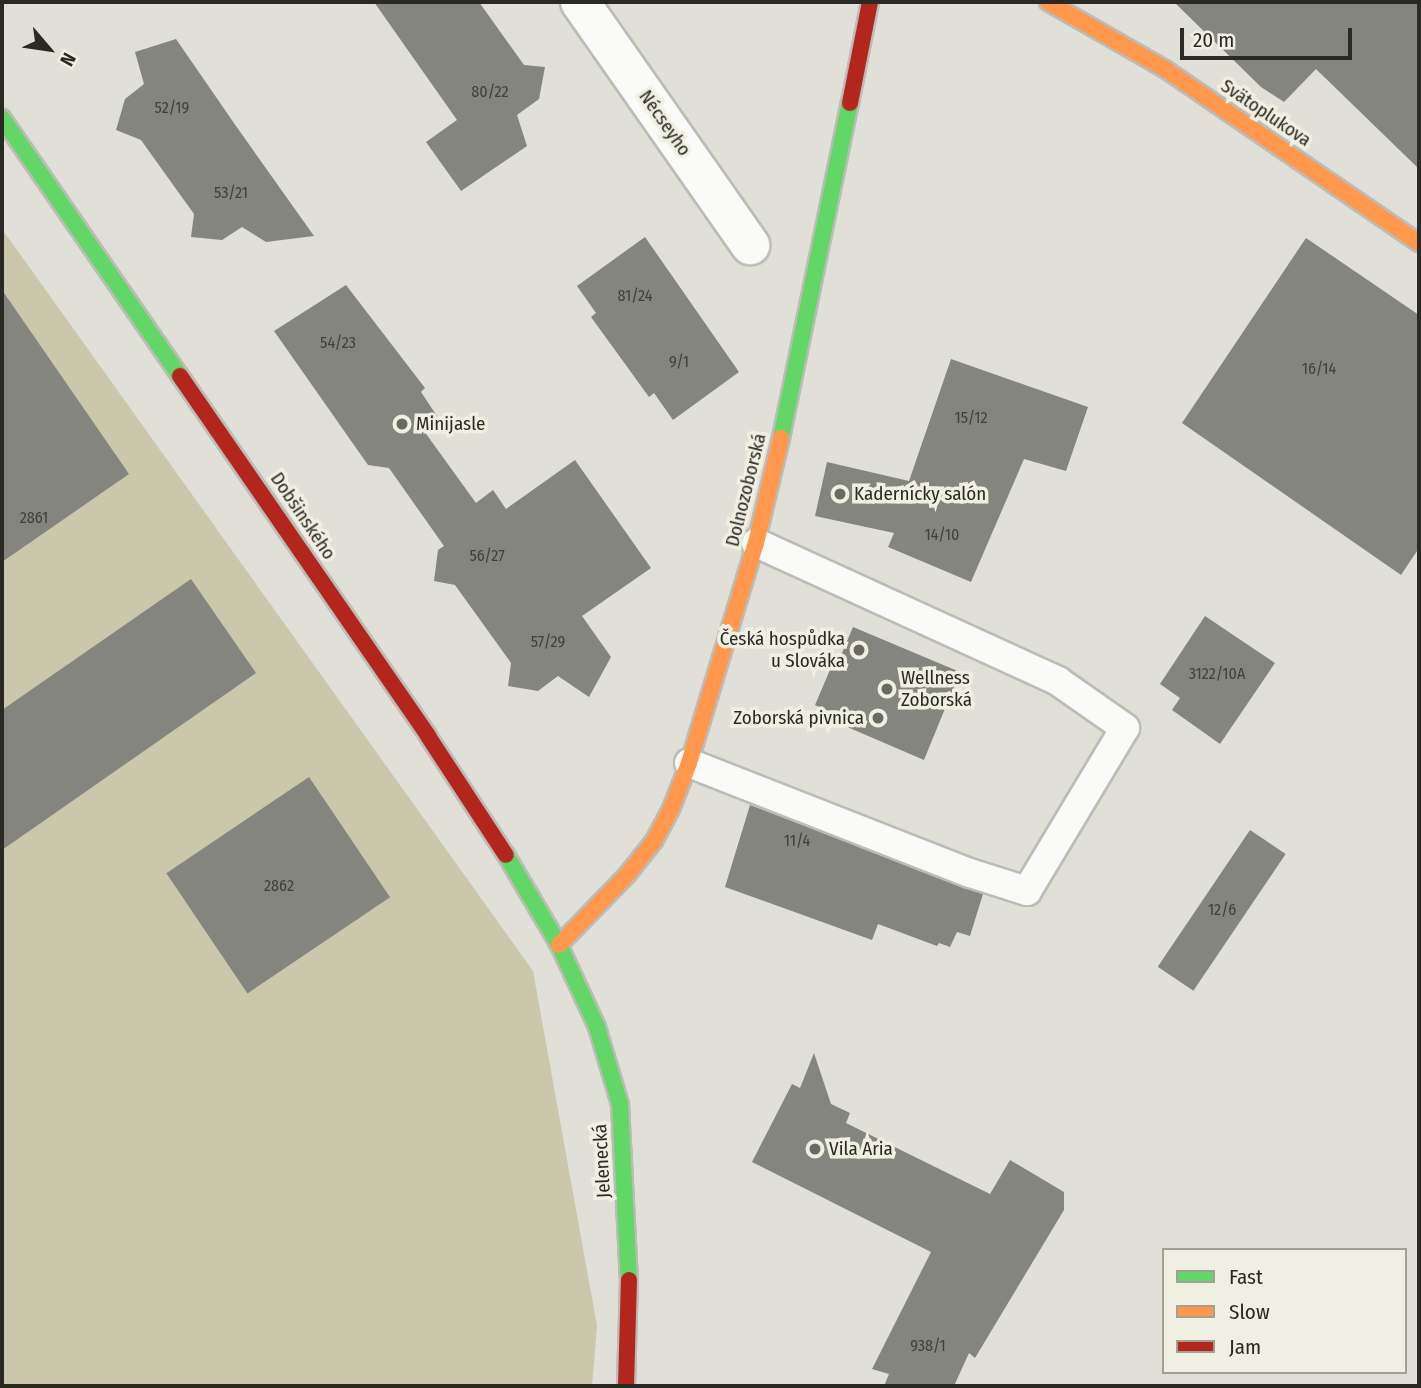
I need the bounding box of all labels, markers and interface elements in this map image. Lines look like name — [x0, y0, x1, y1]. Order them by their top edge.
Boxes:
north arrow — [14, 14, 84, 84]
scale bar — [1183, 14, 1354, 58]
text: 20 m — [1193, 27, 1234, 53]
text: N — [55, 49, 81, 70]
street label: Svätoplukova — [1217, 75, 1315, 151]
house number: 80/22 — [471, 82, 509, 102]
street label: Nécseyho — [634, 86, 696, 160]
house number: 52/19 — [155, 98, 189, 118]
house number: 53/21 — [214, 183, 248, 203]
house number: 81/24 — [617, 286, 653, 306]
house number: 54/23 — [320, 333, 356, 353]
house number: 9/1 — [669, 352, 689, 372]
house number: 16/14 — [1302, 359, 1336, 379]
house number: 15/12 — [954, 408, 988, 428]
place label: Minijasle — [416, 413, 485, 435]
marker: Minijasle — [394, 416, 410, 432]
street label: Dolnozoborská — [721, 431, 771, 549]
street label: Dobšinského — [266, 468, 340, 564]
place label: Kadernícky salón — [854, 483, 986, 505]
marker: Kadernícky salón — [832, 486, 848, 502]
house number: 2861 — [20, 508, 48, 528]
house number: 14/10 — [925, 525, 959, 545]
house number: 56/27 — [469, 546, 505, 566]
place label: Česká hospůdka u Slováka — [720, 628, 845, 672]
house number: 57/29 — [531, 632, 565, 652]
marker: Česká hospůdka u Slováka — [851, 642, 867, 658]
house number: 3122/10A — [1189, 664, 1245, 684]
place label: Wellness Zoborská — [901, 667, 972, 711]
marker: Wellness Zoborská — [879, 681, 895, 697]
place label: Zoborská pivnica — [733, 707, 864, 729]
marker: Zoborská pivnica — [870, 710, 886, 726]
house number: 11/4 — [784, 831, 810, 851]
house number: 2862 — [264, 876, 294, 896]
house number: 12/6 — [1208, 900, 1236, 920]
street label: Jelenecká — [589, 1123, 615, 1199]
place label: Vila Aria — [829, 1138, 893, 1160]
marker: Vila Aria — [807, 1141, 823, 1157]
legend — [1162, 1248, 1407, 1374]
text: Fast — [1229, 1264, 1263, 1290]
text: Slow — [1229, 1299, 1270, 1325]
text: Jam — [1229, 1334, 1261, 1360]
house number: 938/1 — [910, 1336, 946, 1356]

